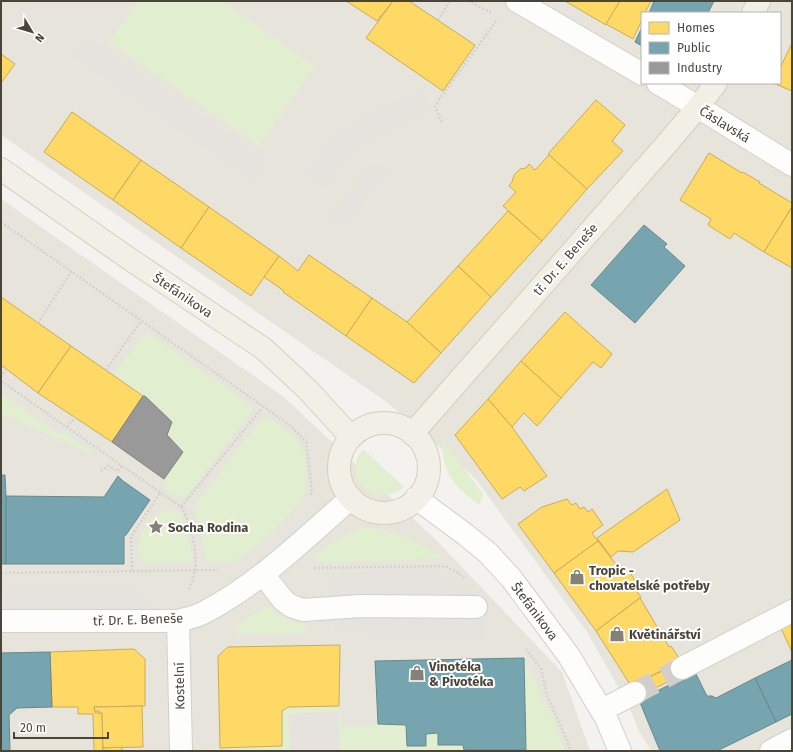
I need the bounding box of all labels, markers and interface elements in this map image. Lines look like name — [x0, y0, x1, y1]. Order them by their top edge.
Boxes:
north arrow — [12, 12, 52, 52]
legend — [641, 12, 781, 84]
text: Homes — [677, 21, 715, 35]
text: N — [32, 31, 47, 45]
text: Public — [677, 41, 711, 55]
text: Industry — [677, 61, 722, 75]
street label: Čáslavská — [697, 102, 753, 146]
street label: tř. Dr. E. Beneše — [530, 220, 601, 298]
street label: Štefánikova — [150, 269, 216, 321]
place icon: Socha Rodina — [147, 518, 165, 536]
place label: Socha Rodina — [168, 520, 248, 535]
place label: Tropic - chovatelské potřeby — [589, 563, 710, 593]
shop icon: Tropic - chovatelské potřeby — [568, 568, 586, 586]
street label: Štefánikova — [508, 579, 562, 643]
street label: tř. Dr. E. Beneše — [93, 610, 184, 629]
shop icon: Květinářství — [608, 625, 626, 643]
place label: Květinářství — [629, 627, 701, 642]
place label: Vinotéka & Pivotéka — [428, 659, 494, 689]
street label: Kostelní — [172, 662, 187, 710]
shop icon: Vinotéka & Pivotéka — [408, 664, 426, 682]
scale bar — [14, 714, 108, 740]
text: 20 m — [20, 721, 46, 735]

